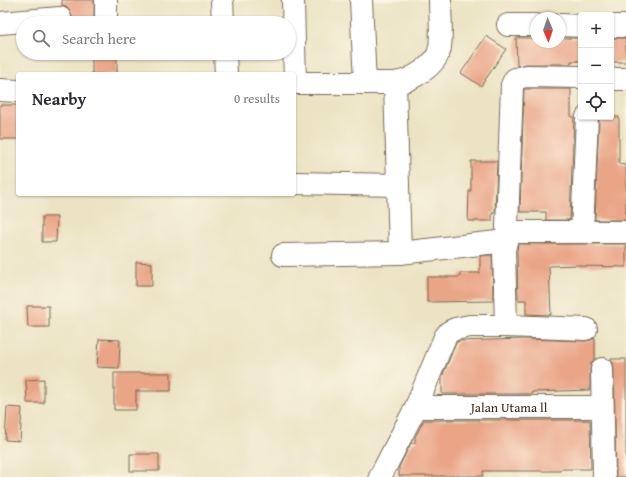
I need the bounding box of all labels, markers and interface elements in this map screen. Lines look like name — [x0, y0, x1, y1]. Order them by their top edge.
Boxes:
north arrow — [530, 12, 566, 48]
map controls — [578, 12, 614, 120]
button: + — [578, 12, 614, 48]
search box — [16, 16, 296, 60]
icon: search — [30, 27, 52, 49]
text: Search here — [62, 28, 136, 49]
button: − — [578, 48, 614, 84]
button: locate — [578, 84, 614, 120]
text: Nearby — [32, 86, 86, 111]
text: 0 results — [234, 89, 280, 108]
street label: Jalan Utama ll — [469, 398, 548, 417]

